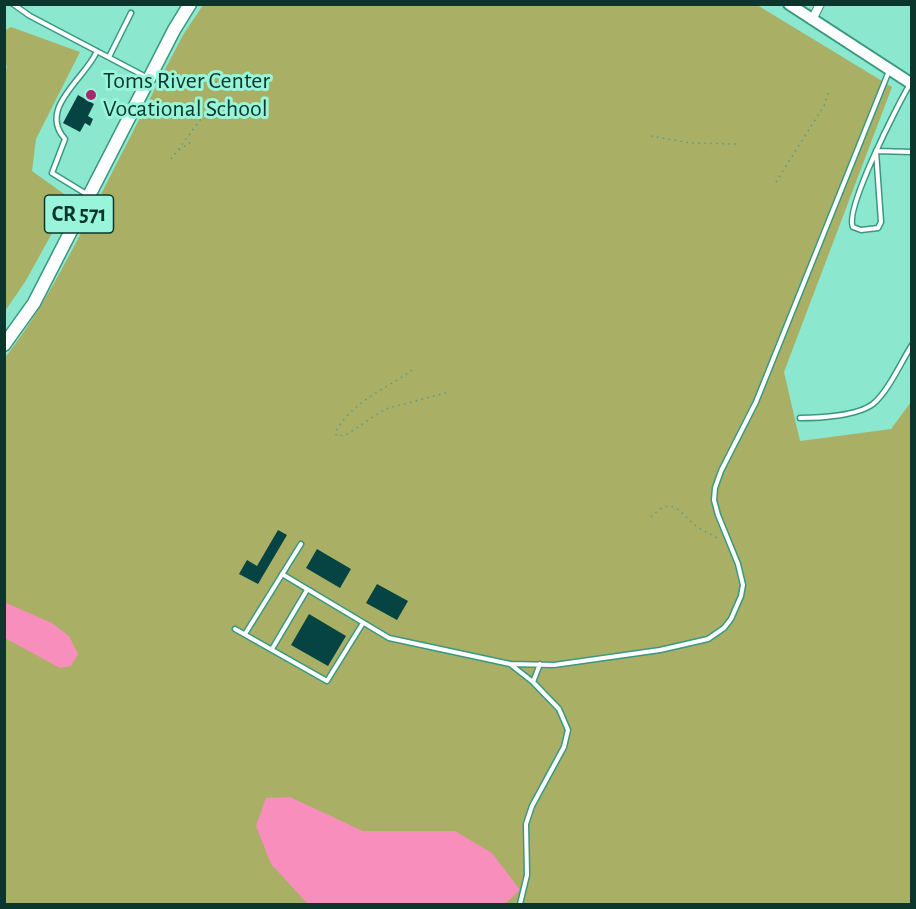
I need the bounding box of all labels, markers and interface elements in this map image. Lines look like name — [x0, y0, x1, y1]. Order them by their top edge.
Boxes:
place label: Toms River Center Vocational School — [103, 67, 270, 123]
marker: Toms River Center Vocational School — [84, 88, 98, 102]
road number: CR 571 — [44, 195, 113, 233]

